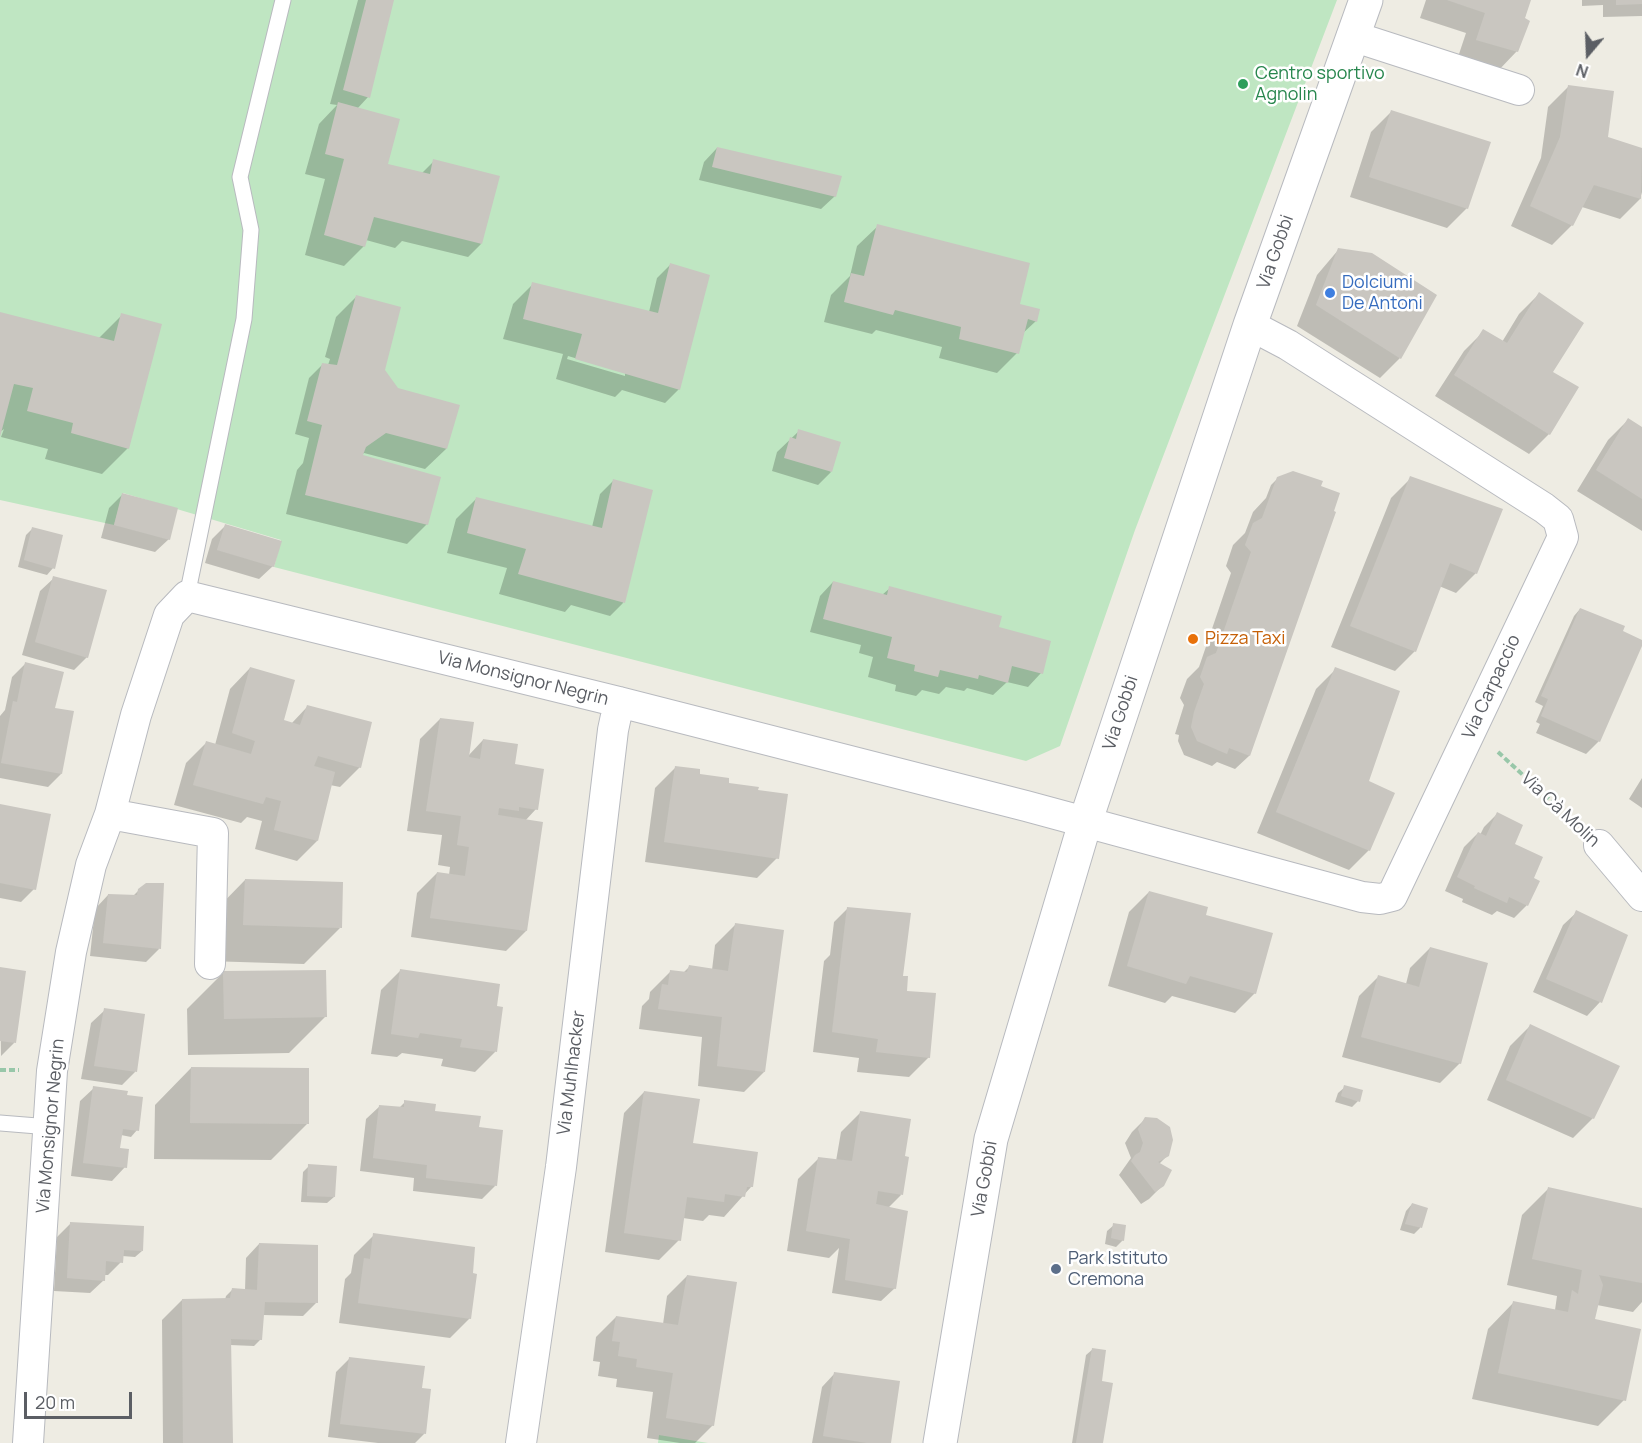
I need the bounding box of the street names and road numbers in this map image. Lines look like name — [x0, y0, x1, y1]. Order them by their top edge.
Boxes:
street label: Via Gobbi — [1253, 212, 1299, 292]
street label: Via Carpaccio — [1458, 631, 1526, 743]
street label: Via Monsignor Negrin — [435, 647, 611, 711]
street label: Via Gobbi — [1099, 673, 1143, 753]
street label: Via Cà Molin — [1516, 768, 1604, 852]
street label: Via Muhlhacker — [554, 1009, 590, 1137]
street label: Via Monsignor Negrin — [33, 1038, 69, 1214]
street label: Via Gobbi — [968, 1139, 1002, 1219]

